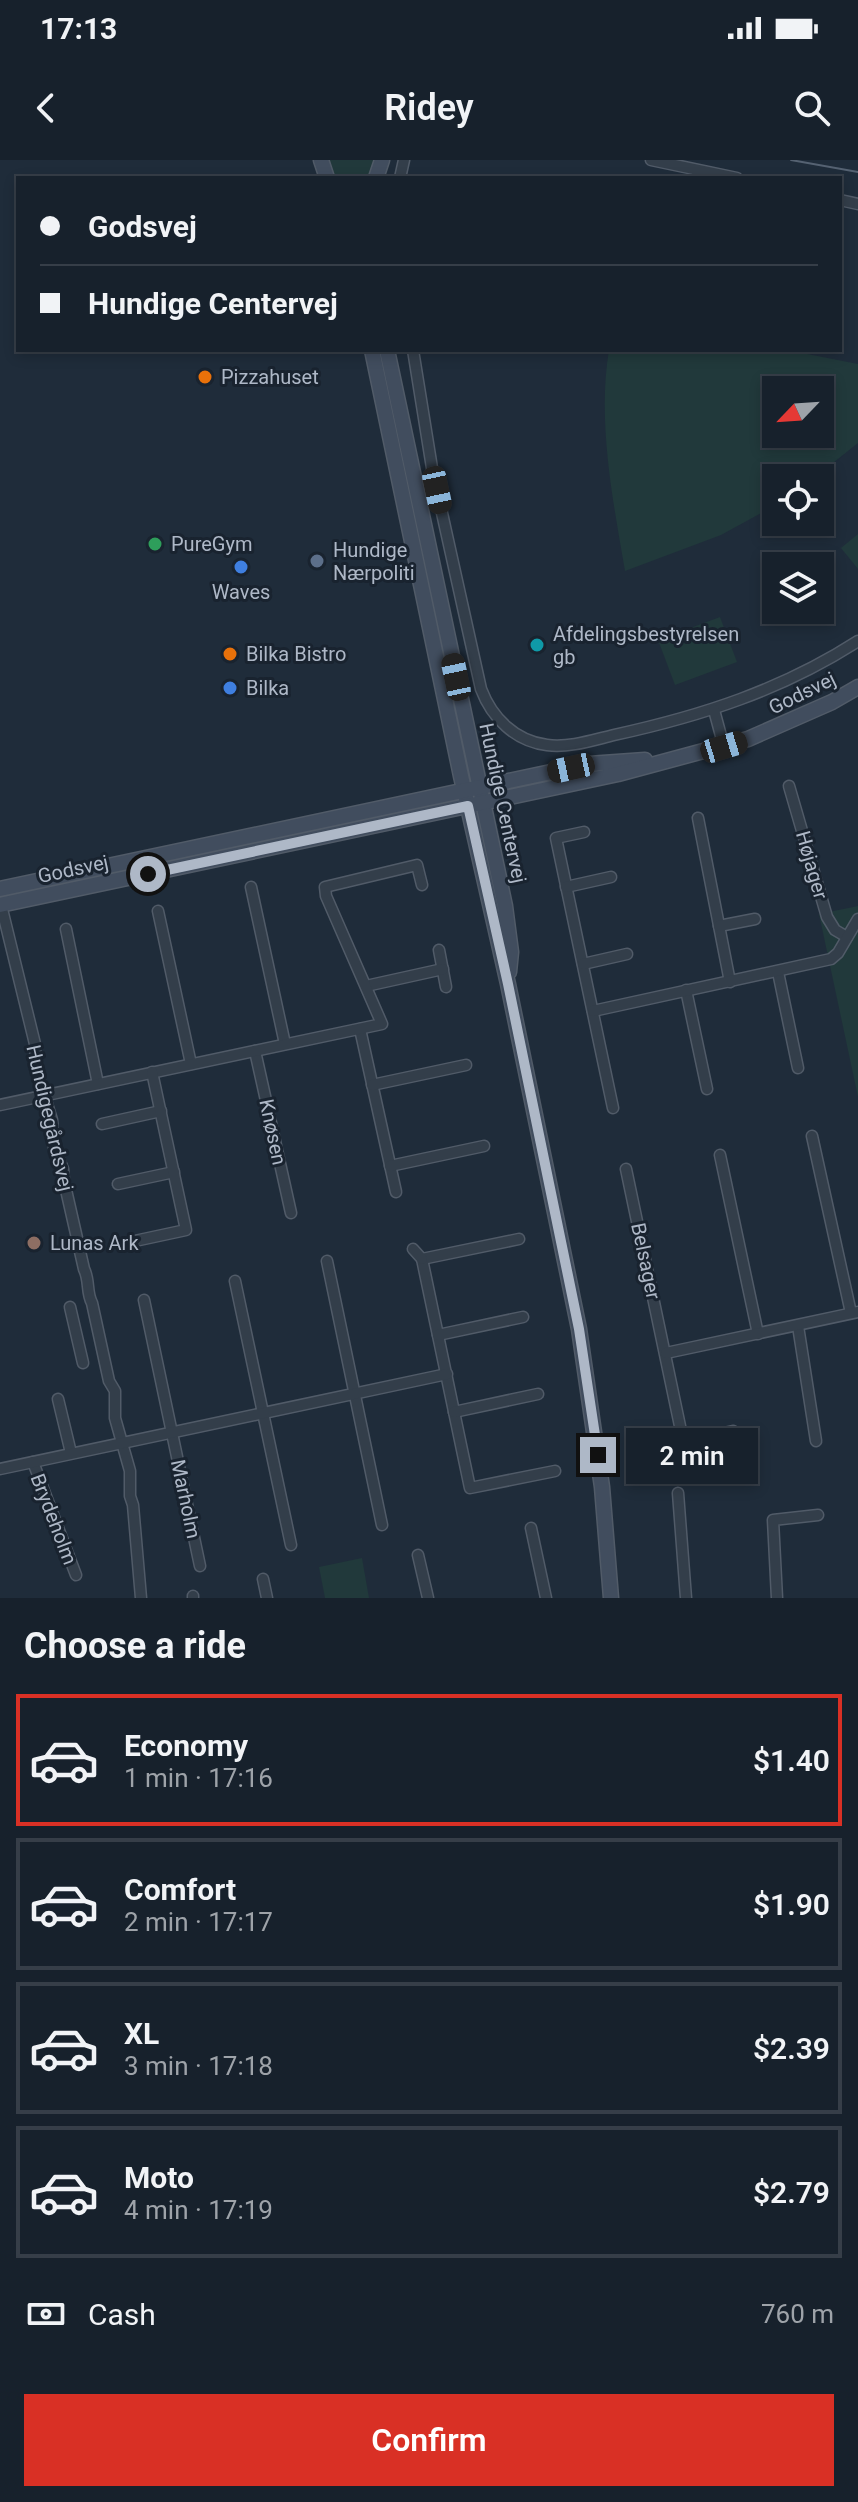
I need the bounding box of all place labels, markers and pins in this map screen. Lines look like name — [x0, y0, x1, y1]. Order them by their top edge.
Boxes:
place label: Pizzahuset — [221, 365, 319, 389]
marker: Pizzahuset — [196, 368, 214, 386]
place label: PureGym — [171, 532, 252, 556]
marker: PureGym — [146, 535, 164, 553]
place label: Hundige Nærpoliti — [333, 538, 415, 585]
marker: Hundige Nærpoliti — [308, 552, 326, 570]
marker: Waves — [232, 558, 250, 576]
place label: Waves — [212, 580, 270, 604]
place label: Afdelingsbestyrelsen gb — [553, 622, 739, 669]
marker: Afdelingsbestyrelsen gb — [528, 636, 546, 654]
place label: Bilka Bistro — [246, 642, 346, 666]
marker: Bilka Bistro — [221, 645, 239, 663]
place label: Bilka — [246, 676, 289, 700]
marker: Bilka — [221, 679, 239, 697]
place label: Lunas Ark — [50, 1231, 139, 1255]
marker: Lunas Ark — [25, 1234, 43, 1252]

